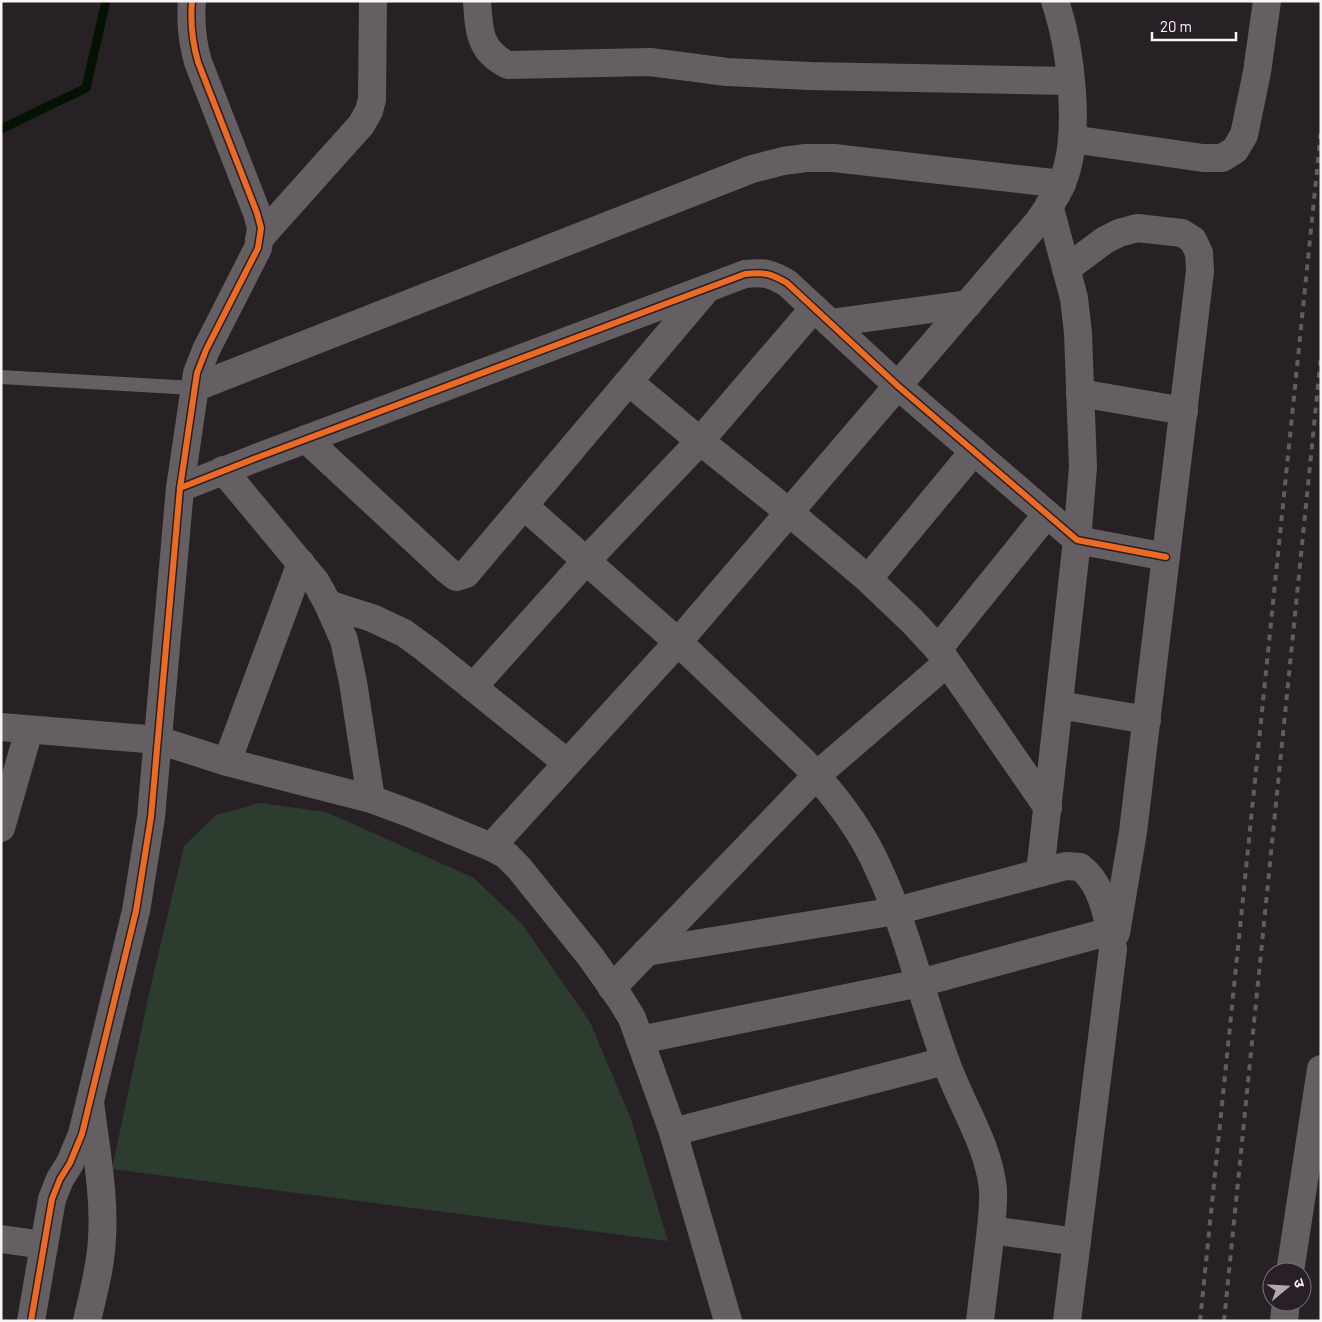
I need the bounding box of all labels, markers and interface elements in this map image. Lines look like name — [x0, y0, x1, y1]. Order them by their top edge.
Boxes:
scale bar — [1152, 10, 1236, 42]
text: 20 m — [1160, 17, 1192, 35]
north arrow — [1262, 1262, 1312, 1312]
text: उ — [1290, 1276, 1309, 1290]

